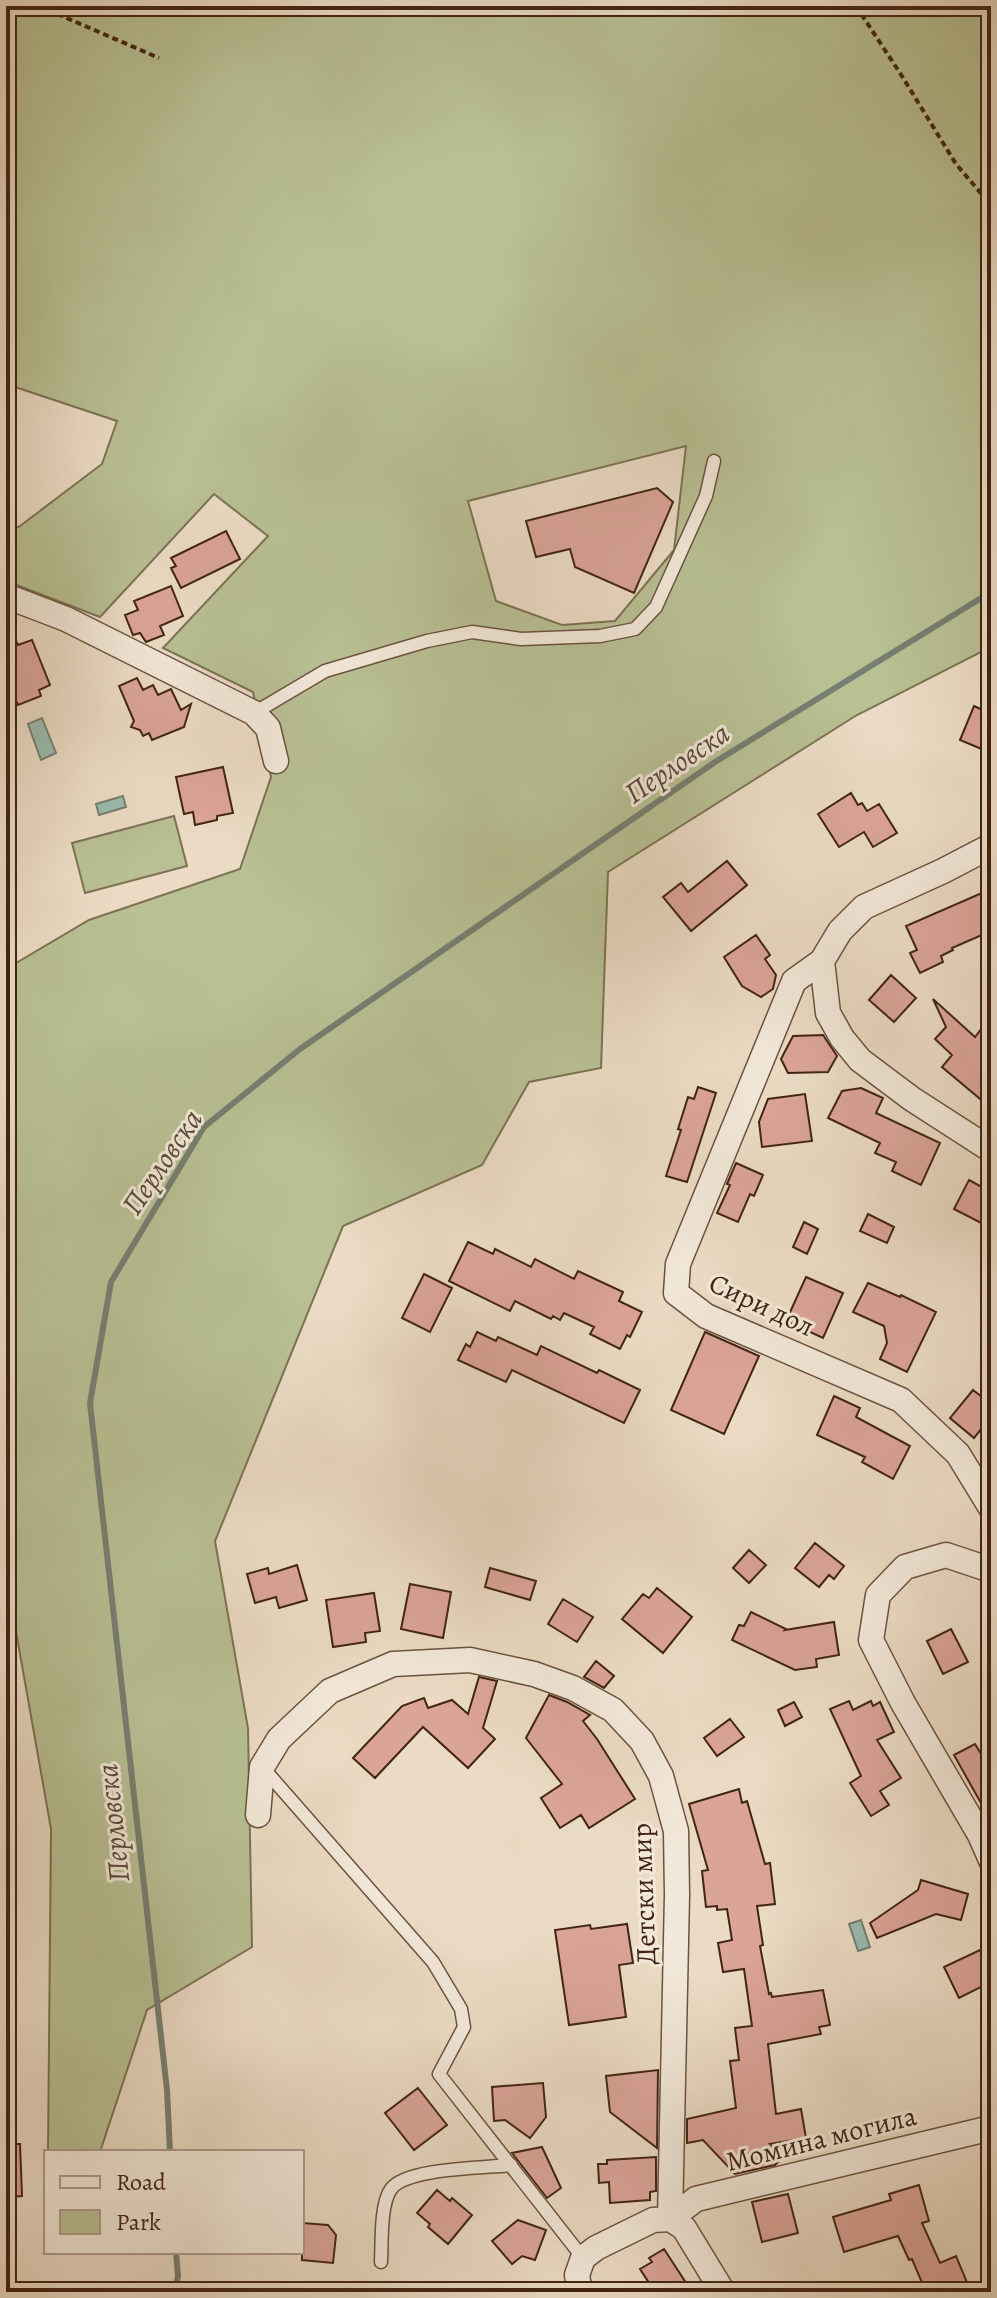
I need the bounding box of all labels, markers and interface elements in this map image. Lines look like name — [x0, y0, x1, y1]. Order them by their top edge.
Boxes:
water label: Перловска — [616, 713, 738, 813]
water label: Перловска — [112, 1101, 212, 1223]
street label: Сири дол — [703, 1264, 820, 1346]
water label: Перловска — [87, 1762, 139, 1884]
street label: Детски мир — [623, 1823, 665, 1965]
street label: Момина могила — [722, 2097, 921, 2181]
legend — [44, 2150, 304, 2254]
text: Road — [116, 2166, 166, 2198]
text: Park — [116, 2206, 161, 2238]

